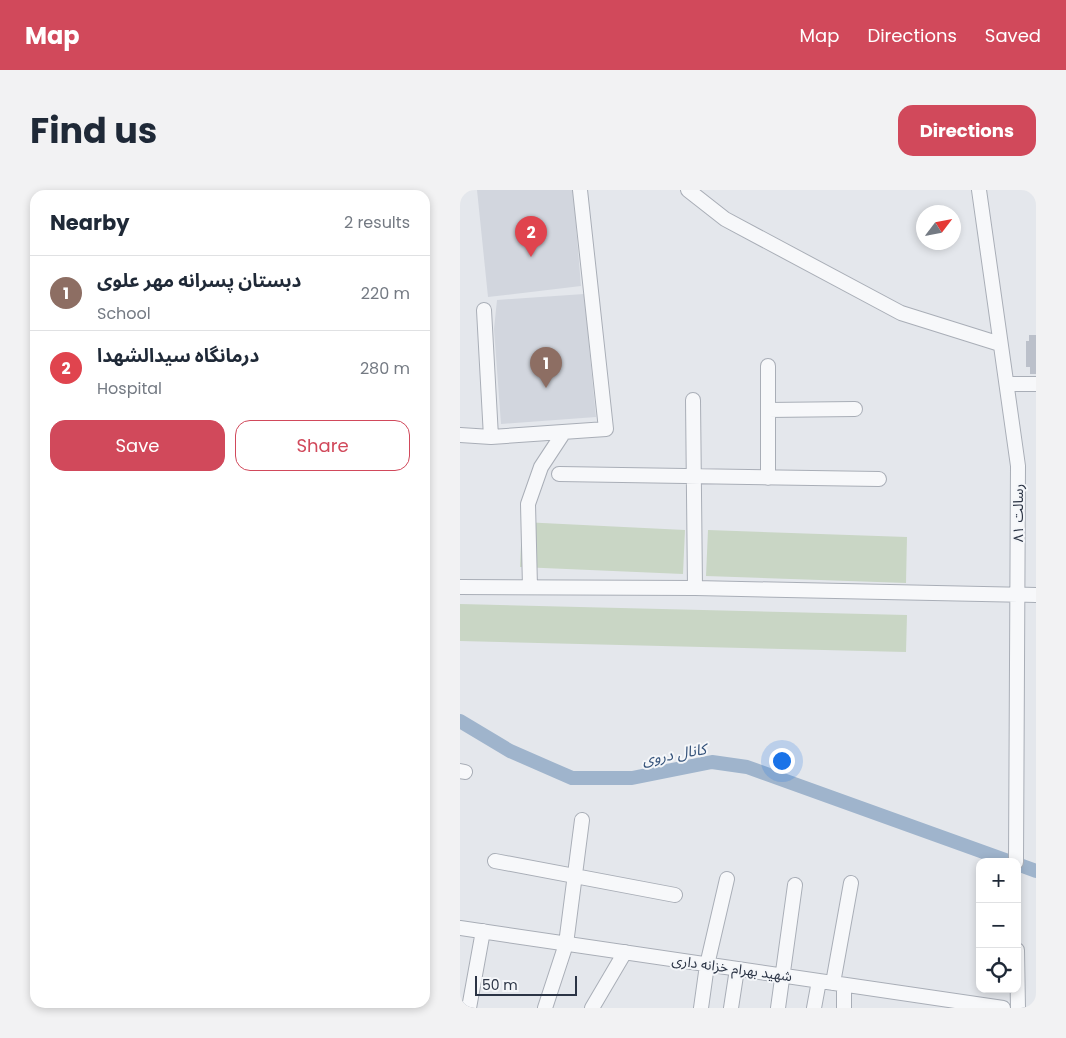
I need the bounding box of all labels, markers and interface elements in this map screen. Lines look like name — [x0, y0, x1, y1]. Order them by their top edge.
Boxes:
text: Map — [25, 19, 80, 52]
text: Map — [800, 23, 839, 48]
text: Directions — [867, 23, 957, 48]
text: Saved — [985, 23, 1041, 48]
button: Directions — [898, 105, 1036, 156]
text: Find us — [30, 106, 157, 155]
north arrow — [916, 205, 961, 250]
text: Nearby — [50, 208, 130, 237]
text: 2 results — [344, 211, 410, 234]
pin: 2 — [515, 216, 547, 257]
text: دبستان پسرانه مهر علوی — [97, 267, 301, 294]
text: 1 — [63, 282, 69, 305]
text: 220 m — [361, 282, 410, 305]
text: School — [97, 302, 151, 325]
text: درمانگاه سیدالشهدا — [97, 342, 259, 369]
pin: 1 — [530, 347, 562, 388]
text: 2 — [61, 357, 71, 380]
text: 280 m — [360, 357, 410, 380]
text: Hospital — [97, 377, 162, 400]
button: Save — [50, 420, 225, 471]
button: Share — [235, 420, 410, 471]
street label: رسالت ۸۱ — [1008, 484, 1028, 542]
water label: کانال دروی — [640, 738, 710, 770]
your location — [769, 748, 795, 774]
map controls — [976, 858, 1021, 993]
button: + — [976, 858, 1021, 903]
button: − — [976, 903, 1021, 948]
button: locate — [976, 948, 1021, 993]
street label: شهید بهرام خزانه داری — [670, 950, 793, 987]
scale bar — [475, 973, 578, 996]
text: 50 m — [482, 975, 518, 995]

